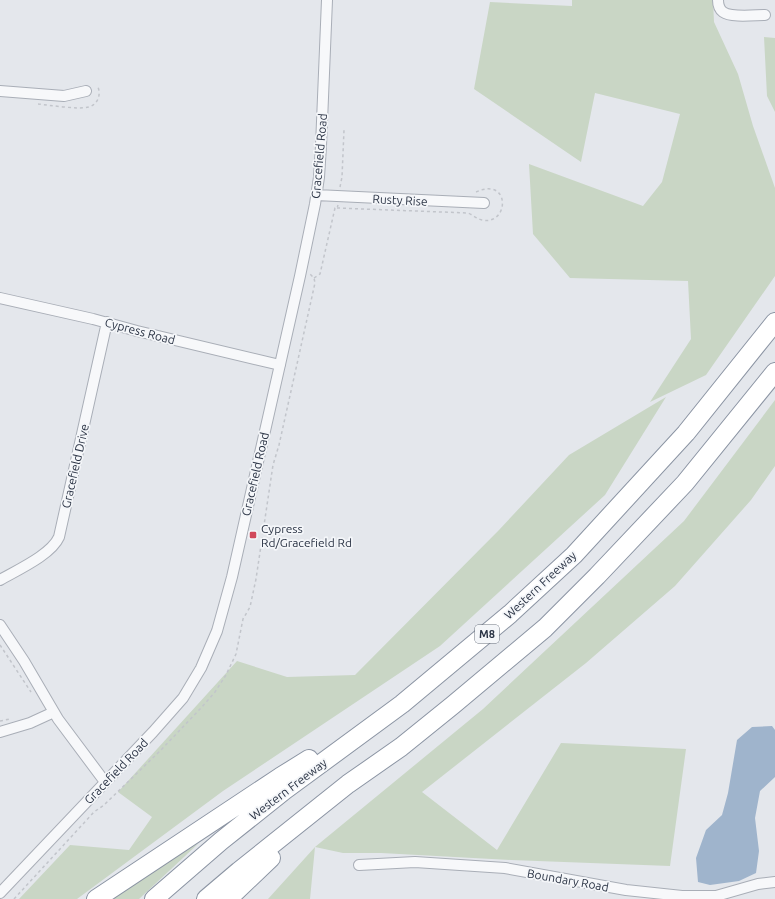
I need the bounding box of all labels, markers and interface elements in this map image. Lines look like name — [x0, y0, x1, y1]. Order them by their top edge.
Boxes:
street label: Gracefield Road — [309, 113, 329, 199]
street label: Rusty Rise — [372, 192, 428, 208]
street label: Cypress Road — [103, 315, 177, 347]
street label: Gracefield Drive — [59, 423, 91, 509]
street label: Gracefield Road — [239, 431, 271, 517]
place label: Cypress Rd/Gracefield Rd — [261, 522, 352, 549]
marker: Cypress Rd/Gracefield Rd — [248, 530, 258, 540]
street label: Western Freeway — [501, 548, 579, 622]
road number: M8 — [475, 625, 499, 643]
street label: Gracefield Road — [82, 736, 150, 806]
street label: Western Freeway — [247, 756, 329, 822]
street label: Boundary Road — [526, 866, 610, 894]

